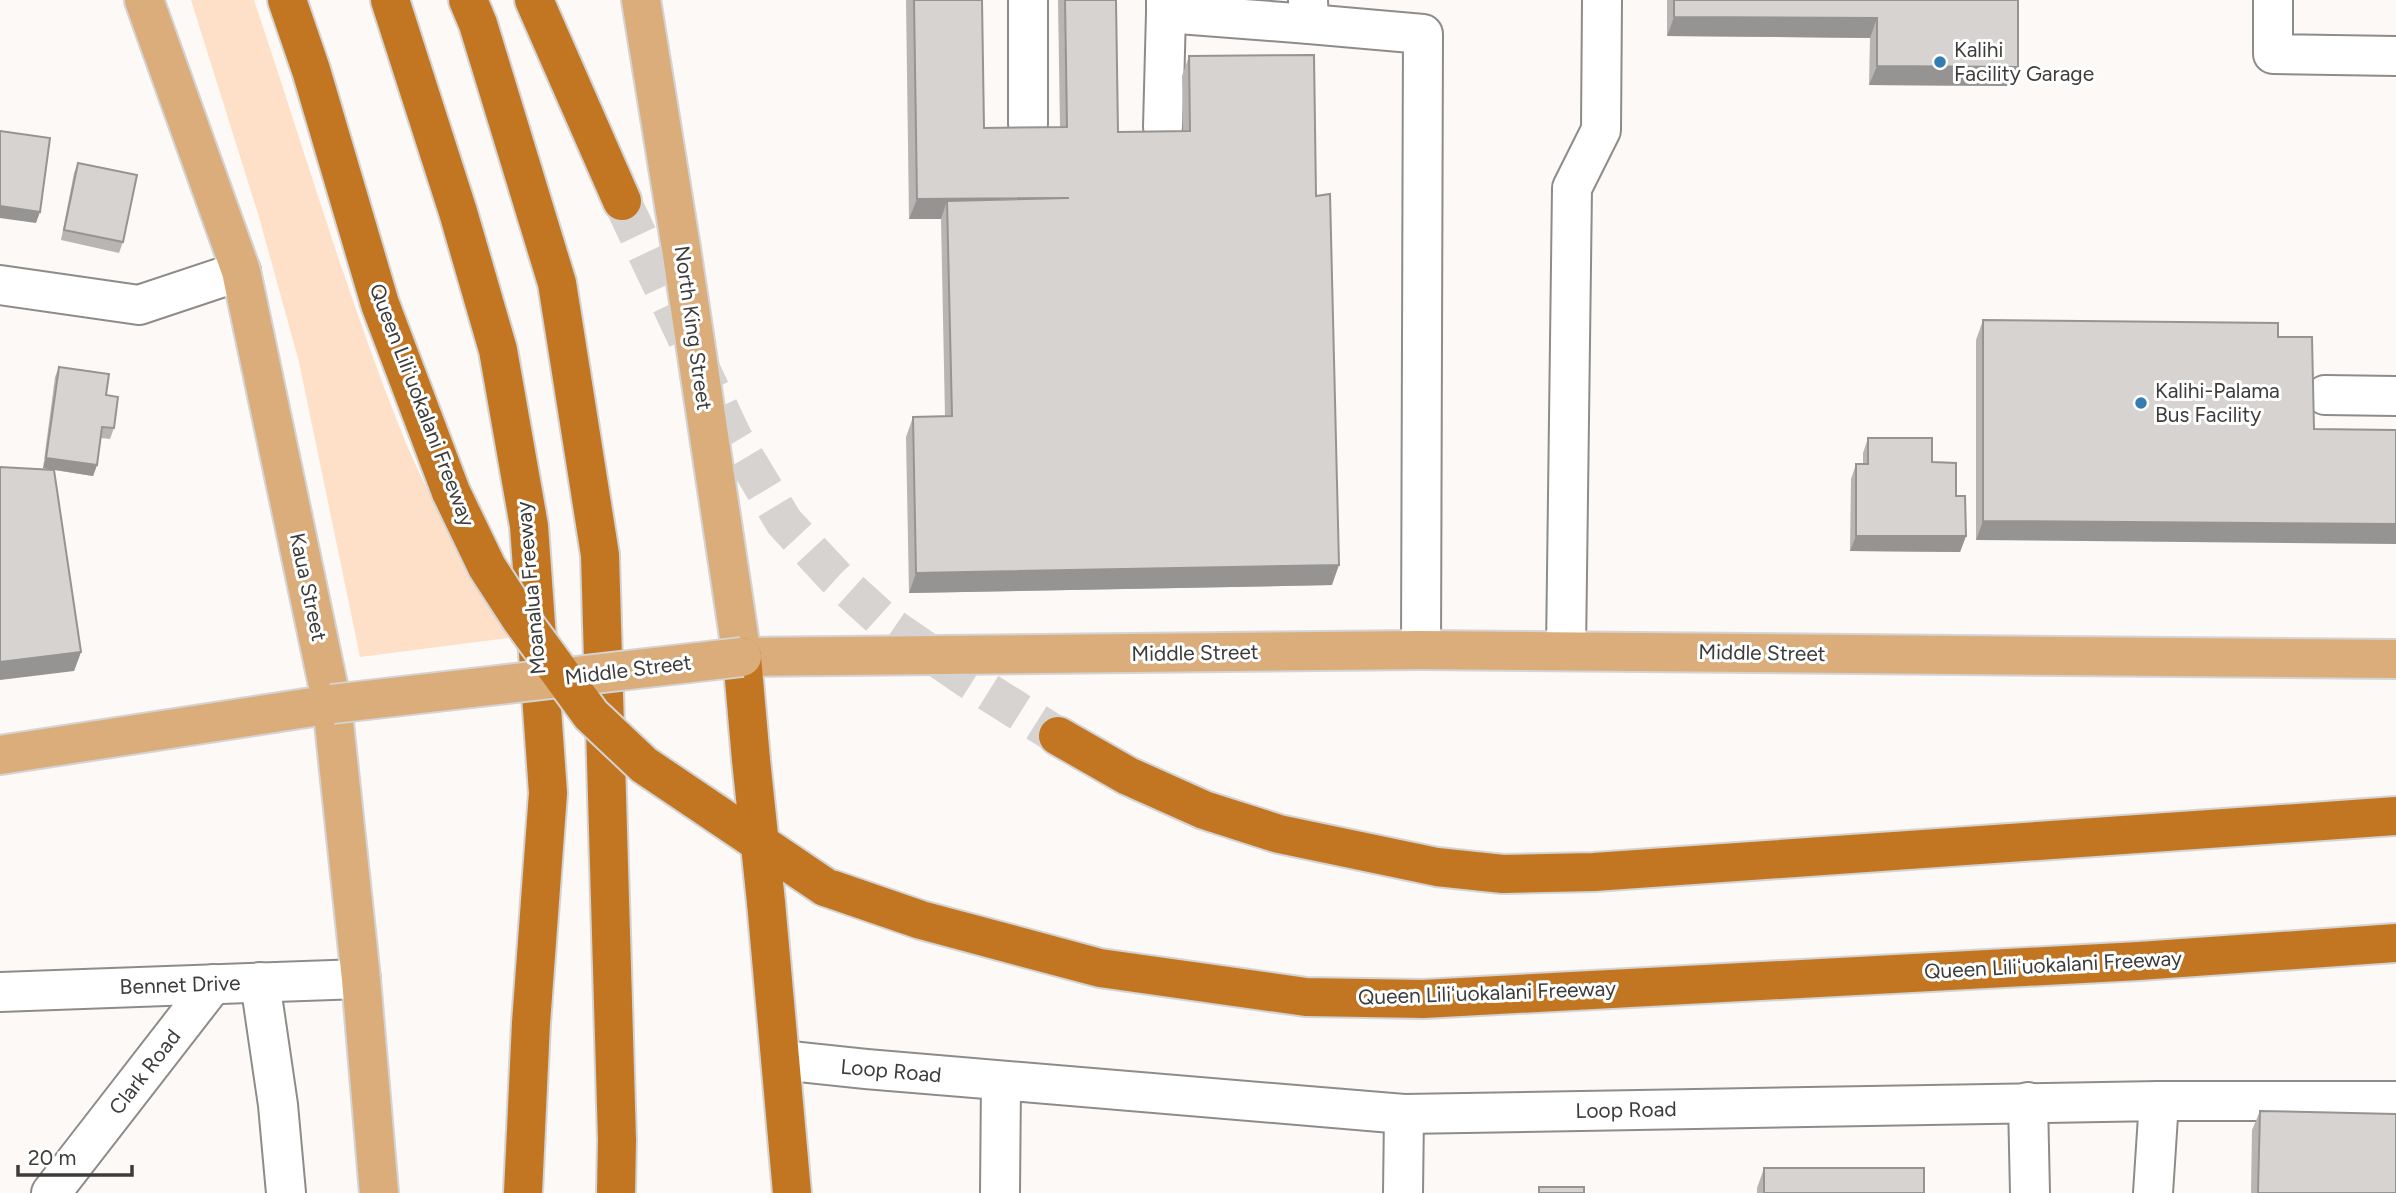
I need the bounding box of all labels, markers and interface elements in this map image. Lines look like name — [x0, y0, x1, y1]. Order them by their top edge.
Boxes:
place label: Kalihi Facility Garage — [1954, 37, 2094, 86]
marker: Kalihi Facility Garage — [1932, 54, 1948, 70]
street label: North King Street — [670, 244, 717, 412]
street label: Queen Liliʻuokalani Freeway — [365, 280, 480, 530]
place label: Kalihi-Palama Bus Facility — [2155, 378, 2280, 427]
marker: Kalihi-Palama Bus Facility — [2133, 395, 2149, 411]
street label: Moanalua Freeway — [510, 500, 551, 676]
street label: Kaua Street — [285, 531, 332, 643]
street label: Middle Street — [1131, 639, 1259, 666]
street label: Middle Street — [1698, 639, 1826, 666]
street label: Middle Street — [563, 649, 693, 690]
street label: Queen Liliʻuokalani Freeway — [1923, 945, 2183, 984]
street label: Bennet Drive — [119, 970, 241, 999]
street label: Queen Liliʻuokalani Freeway — [1357, 976, 1617, 1010]
street label: Clark Road — [104, 1024, 186, 1119]
street label: Loop Road — [840, 1054, 943, 1087]
street label: Loop Road — [1575, 1096, 1677, 1123]
scale bar — [18, 1134, 131, 1178]
text: 20 m — [28, 1145, 76, 1170]

